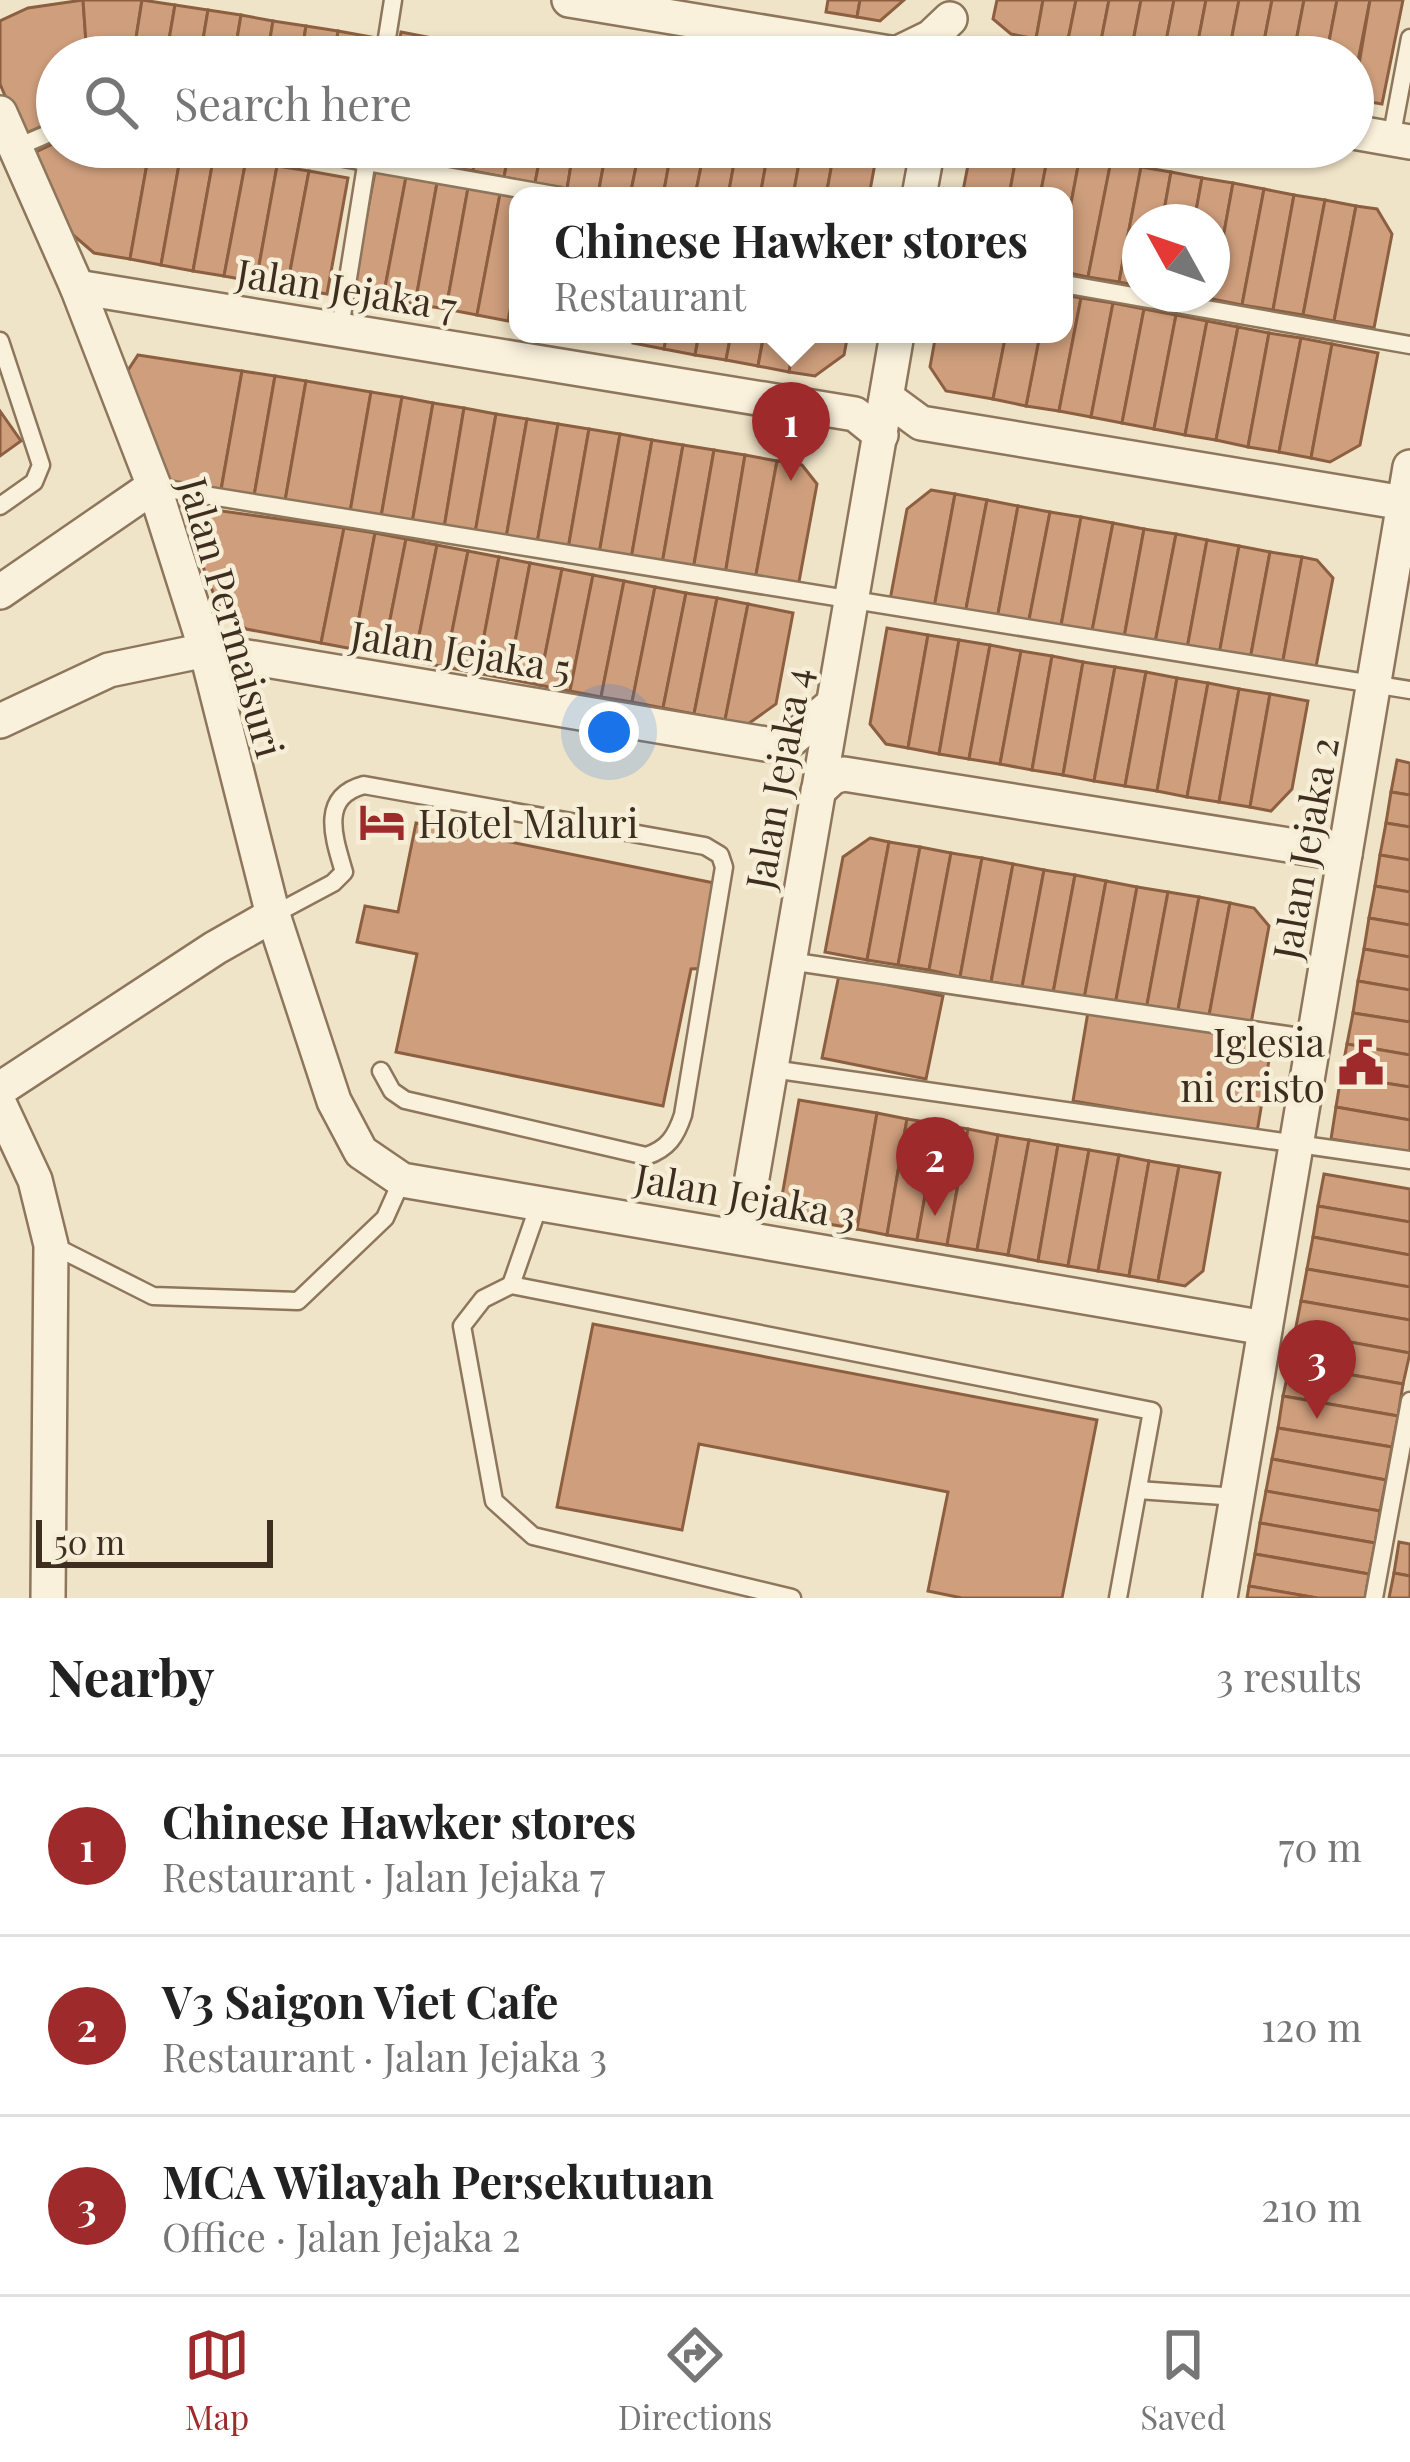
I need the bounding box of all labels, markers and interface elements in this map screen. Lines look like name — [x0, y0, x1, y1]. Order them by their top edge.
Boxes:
search box — [36, 36, 1374, 168]
icon: search — [78, 69, 144, 135]
text: Search here — [174, 72, 412, 132]
popup — [509, 187, 1073, 343]
north arrow — [1122, 204, 1230, 312]
text: Chinese Hawker stores — [554, 209, 1028, 269]
street label: Jalan Jejaka 7 — [232, 245, 461, 331]
text: Restaurant — [554, 269, 746, 321]
pin: 1 — [752, 382, 830, 481]
street label: Jalan Permaisuri — [168, 470, 298, 763]
street label: Jalan Jejaka 5 — [346, 607, 575, 693]
street label: Jalan Jejaka 4 — [732, 663, 822, 894]
your location — [579, 702, 639, 762]
street label: Jalan Jejaka 2 — [1259, 733, 1349, 964]
place label: Hotel Maluri — [418, 796, 638, 848]
hotel icon: Hotel Maluri — [357, 797, 407, 847]
place label: Iglesia ni cristo — [1180, 1015, 1326, 1112]
public building icon: Iglesia ni cristo — [1336, 1038, 1386, 1088]
pin: 2 — [896, 1117, 974, 1216]
street label: Jalan Jejaka 3 — [630, 1150, 861, 1240]
pin: 3 — [1278, 1320, 1356, 1419]
scale bar — [36, 1514, 273, 1567]
text: 50 m — [54, 1519, 125, 1563]
text: Nearby — [48, 1642, 214, 1710]
text: 3 results — [1216, 1650, 1362, 1702]
text: Chinese Hawker stores — [162, 1790, 636, 1850]
text: 1 — [80, 1820, 94, 1872]
text: 70 m — [1278, 1820, 1362, 1872]
text: Restaurant · Jalan Jejaka 7 — [162, 1850, 605, 1902]
text: V3 Saigon Viet Cafe — [162, 1970, 558, 2030]
text: 2 — [77, 2000, 97, 2052]
text: 120 m — [1261, 2000, 1362, 2052]
text: Restaurant · Jalan Jejaka 3 — [162, 2030, 607, 2082]
text: MCA Wilayah Persekutuan — [162, 2150, 714, 2210]
text: 3 — [77, 2180, 97, 2232]
text: 210 m — [1261, 2180, 1362, 2232]
text: Office · Jalan Jejaka 2 — [162, 2210, 521, 2262]
tab: Map — [184, 2322, 250, 2438]
tab: Directions — [618, 2322, 772, 2438]
tab: Saved — [1140, 2322, 1226, 2438]

